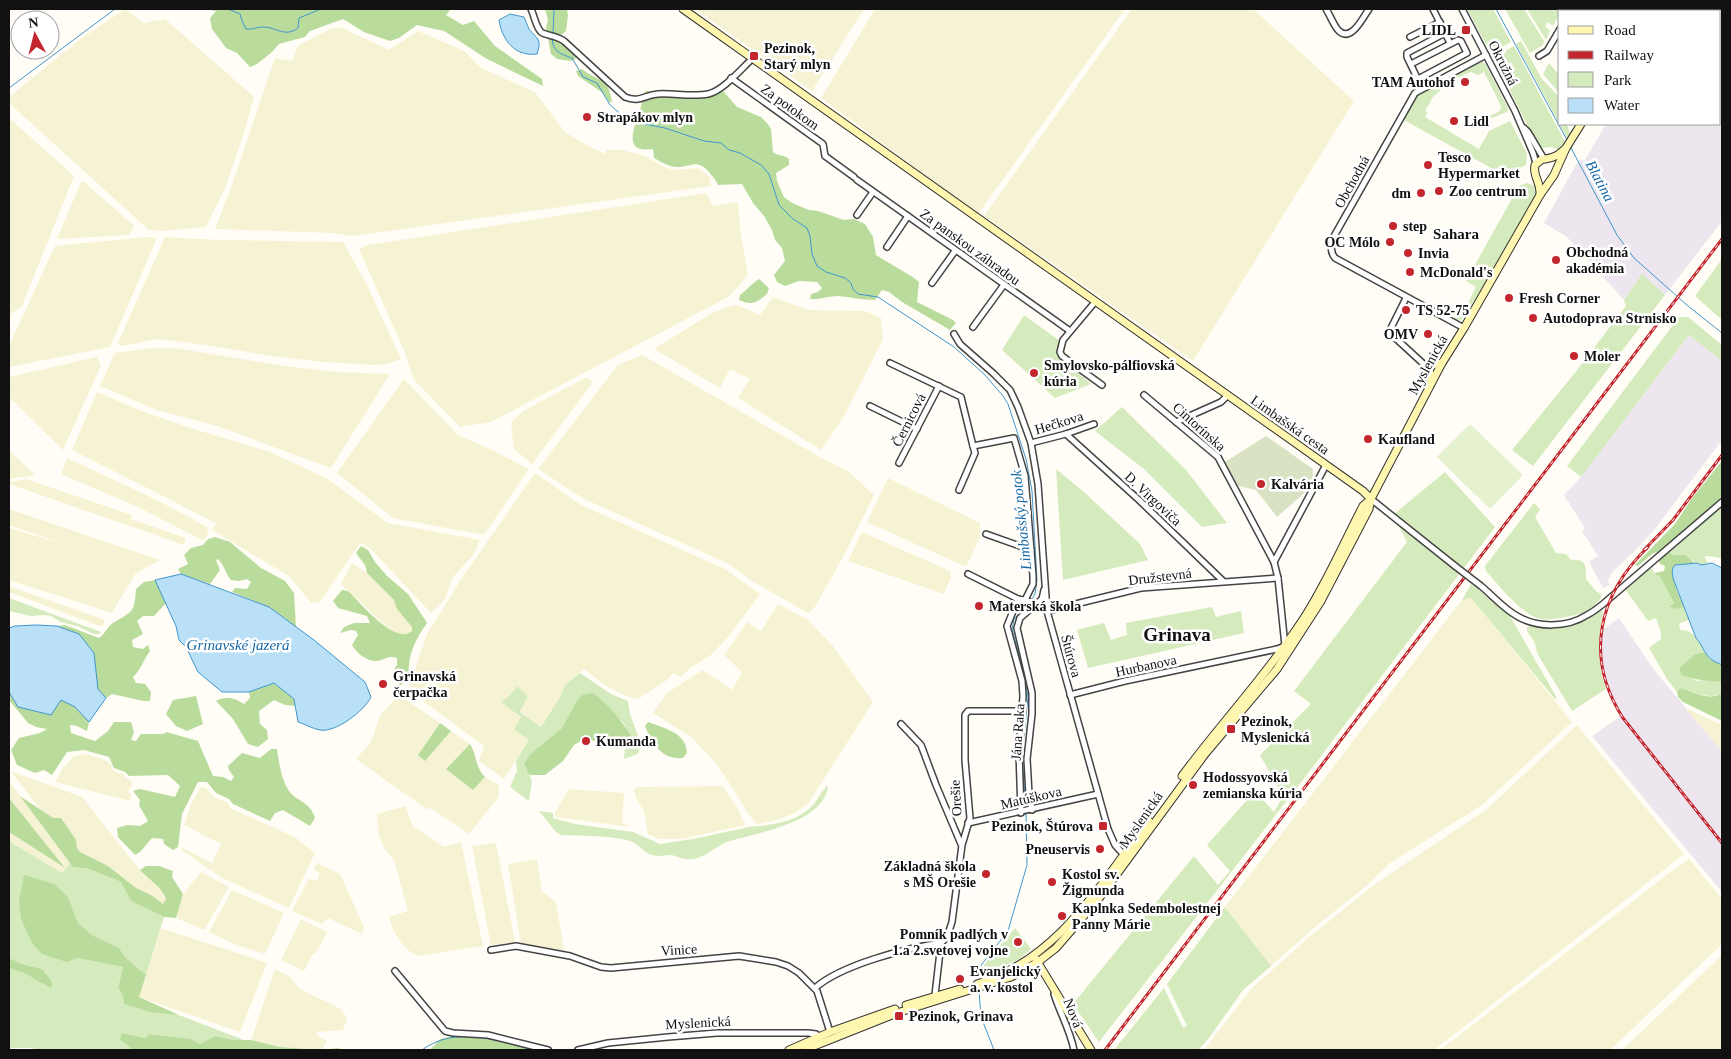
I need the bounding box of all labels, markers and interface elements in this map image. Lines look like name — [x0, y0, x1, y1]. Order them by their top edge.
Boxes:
north arrow — [10, 10, 60, 60]
legend — [1558, 10, 1721, 125]
text: N — [28, 15, 39, 31]
text: Road — [1604, 22, 1636, 38]
place label: LIDL — [1422, 23, 1456, 38]
marker: LIDL — [1460, 24, 1472, 36]
street label: Okružná — [1485, 38, 1521, 89]
place label: Pezinok, Starý mlyn — [764, 41, 831, 72]
text: Railway — [1604, 47, 1654, 63]
marker: Pezinok, Starý mlyn — [748, 50, 760, 62]
text: Park — [1604, 72, 1632, 88]
place label: TAM Autohof — [1372, 75, 1455, 90]
marker: TAM Autohof — [1459, 76, 1471, 88]
street label: Za potokom — [758, 81, 822, 133]
text: Water — [1604, 97, 1639, 113]
place label: Strapákov mlyn — [597, 110, 693, 125]
marker: Strapákov mlyn — [581, 111, 593, 123]
place label: Lidl — [1464, 114, 1489, 129]
marker: Lidl — [1448, 115, 1460, 127]
place label: Tesco Hypermarket — [1438, 150, 1520, 181]
street label: Obchodná — [1331, 153, 1373, 211]
water label: Blatina — [1583, 158, 1617, 204]
marker: Tesco Hypermarket — [1422, 159, 1434, 171]
place label: Zoo centrum — [1449, 184, 1527, 199]
marker: Zoo centrum — [1433, 185, 1445, 197]
place label: dm — [1392, 186, 1411, 201]
marker: dm — [1415, 187, 1427, 199]
street label: Za panskou záhradou — [917, 206, 1023, 288]
place label: step — [1403, 219, 1427, 234]
marker: step — [1387, 220, 1399, 232]
district label: Sahara — [1433, 226, 1479, 242]
place label: OC Mólo — [1324, 235, 1380, 250]
marker: OC Mólo — [1384, 236, 1396, 248]
place label: Obchodná akadémia — [1566, 245, 1628, 276]
place label: Invia — [1418, 246, 1449, 261]
marker: Invia — [1402, 247, 1414, 259]
marker: Obchodná akadémia — [1550, 254, 1562, 266]
place label: McDonald's — [1420, 265, 1493, 280]
marker: McDonald's — [1404, 266, 1416, 278]
place label: Fresh Corner — [1519, 291, 1600, 306]
marker: Fresh Corner — [1503, 292, 1515, 304]
place label: TS 52-75 — [1416, 303, 1469, 318]
marker: TS 52-75 — [1400, 304, 1412, 316]
place label: Autodoprava Strnisko — [1543, 311, 1676, 326]
marker: Autodoprava Strnisko — [1527, 312, 1539, 324]
place label: OMV — [1384, 327, 1418, 342]
marker: OMV — [1422, 328, 1434, 340]
street label: Myslenická — [1406, 332, 1451, 397]
place label: Moler — [1584, 349, 1621, 364]
marker: Moler — [1568, 350, 1580, 362]
place label: Smylovsko-pálfiovská kúria — [1044, 358, 1175, 389]
marker: Smylovsko-pálfiovská kúria — [1028, 367, 1040, 379]
street label: Černicová — [888, 390, 929, 449]
street label: Limbašská cesta — [1248, 392, 1333, 458]
street label: Cintorínska — [1170, 400, 1229, 455]
street label: Hečkova — [1033, 408, 1086, 437]
place label: Kaufland — [1378, 432, 1435, 447]
marker: Kaufland — [1362, 433, 1374, 445]
water label: Limbašský potok — [1008, 469, 1034, 572]
street label: D. Virgoviča — [1122, 469, 1185, 529]
place label: Kalvária — [1271, 477, 1324, 492]
marker: Kalvária — [1255, 478, 1267, 490]
street label: Družstevná — [1127, 566, 1193, 588]
place label: Materská škola — [989, 599, 1081, 614]
marker: Materská škola — [973, 600, 985, 612]
district label: Grinava — [1143, 624, 1211, 645]
street label: Štúrova — [1058, 633, 1085, 680]
water label: Grinavské jazerá — [187, 637, 290, 653]
street label: Hurbanova — [1114, 652, 1179, 680]
place label: Grinavská čerpačka — [393, 669, 456, 700]
marker: Grinavská čerpačka — [377, 678, 389, 690]
street label: Jána Raka — [1009, 702, 1028, 761]
place label: Pezinok, Myslenická — [1241, 714, 1309, 745]
marker: Pezinok, Myslenická — [1225, 723, 1237, 735]
place label: Kumanda — [596, 734, 656, 749]
marker: Kumanda — [580, 735, 592, 747]
place label: Hodossyovská zemianska kúria — [1203, 770, 1302, 801]
street label: Orešie — [948, 779, 964, 817]
marker: Hodossyovská zemianska kúria — [1187, 779, 1199, 791]
street label: Matúškova — [999, 784, 1064, 812]
street label: Myslenická — [1116, 788, 1166, 851]
place label: Pezinok, Štúrova — [991, 818, 1093, 834]
marker: Pezinok, Štúrova — [1097, 820, 1109, 832]
place label: Pneuservis — [1025, 842, 1091, 857]
marker: Pneuservis — [1094, 843, 1106, 855]
place label: Základná škola s MŠ Orešie — [884, 859, 976, 890]
place label: Kostol sv. Žigmunda — [1062, 867, 1124, 898]
marker: Základná škola s MŠ Orešie — [980, 868, 992, 880]
marker: Kostol sv. Žigmunda — [1046, 876, 1058, 888]
place label: Kaplnka Sedembolestnej Panny Márie — [1072, 901, 1221, 932]
marker: Kaplnka Sedembolestnej Panny Márie — [1056, 910, 1068, 922]
place label: Pomník padlých v 1.a 2.svetovej vojne — [892, 927, 1008, 958]
marker: Pomník padlých v 1.a 2.svetovej vojne — [1012, 936, 1024, 948]
street label: Vinice — [660, 942, 698, 958]
place label: Evanjelický a. v. kostol — [970, 964, 1041, 995]
marker: Evanjelický a. v. kostol — [954, 973, 966, 985]
street label: Nová — [1061, 996, 1086, 1031]
place label: Pezinok, Grinava — [909, 1009, 1013, 1024]
marker: Pezinok, Grinava — [893, 1010, 905, 1022]
street label: Myslenická — [665, 1014, 732, 1032]

